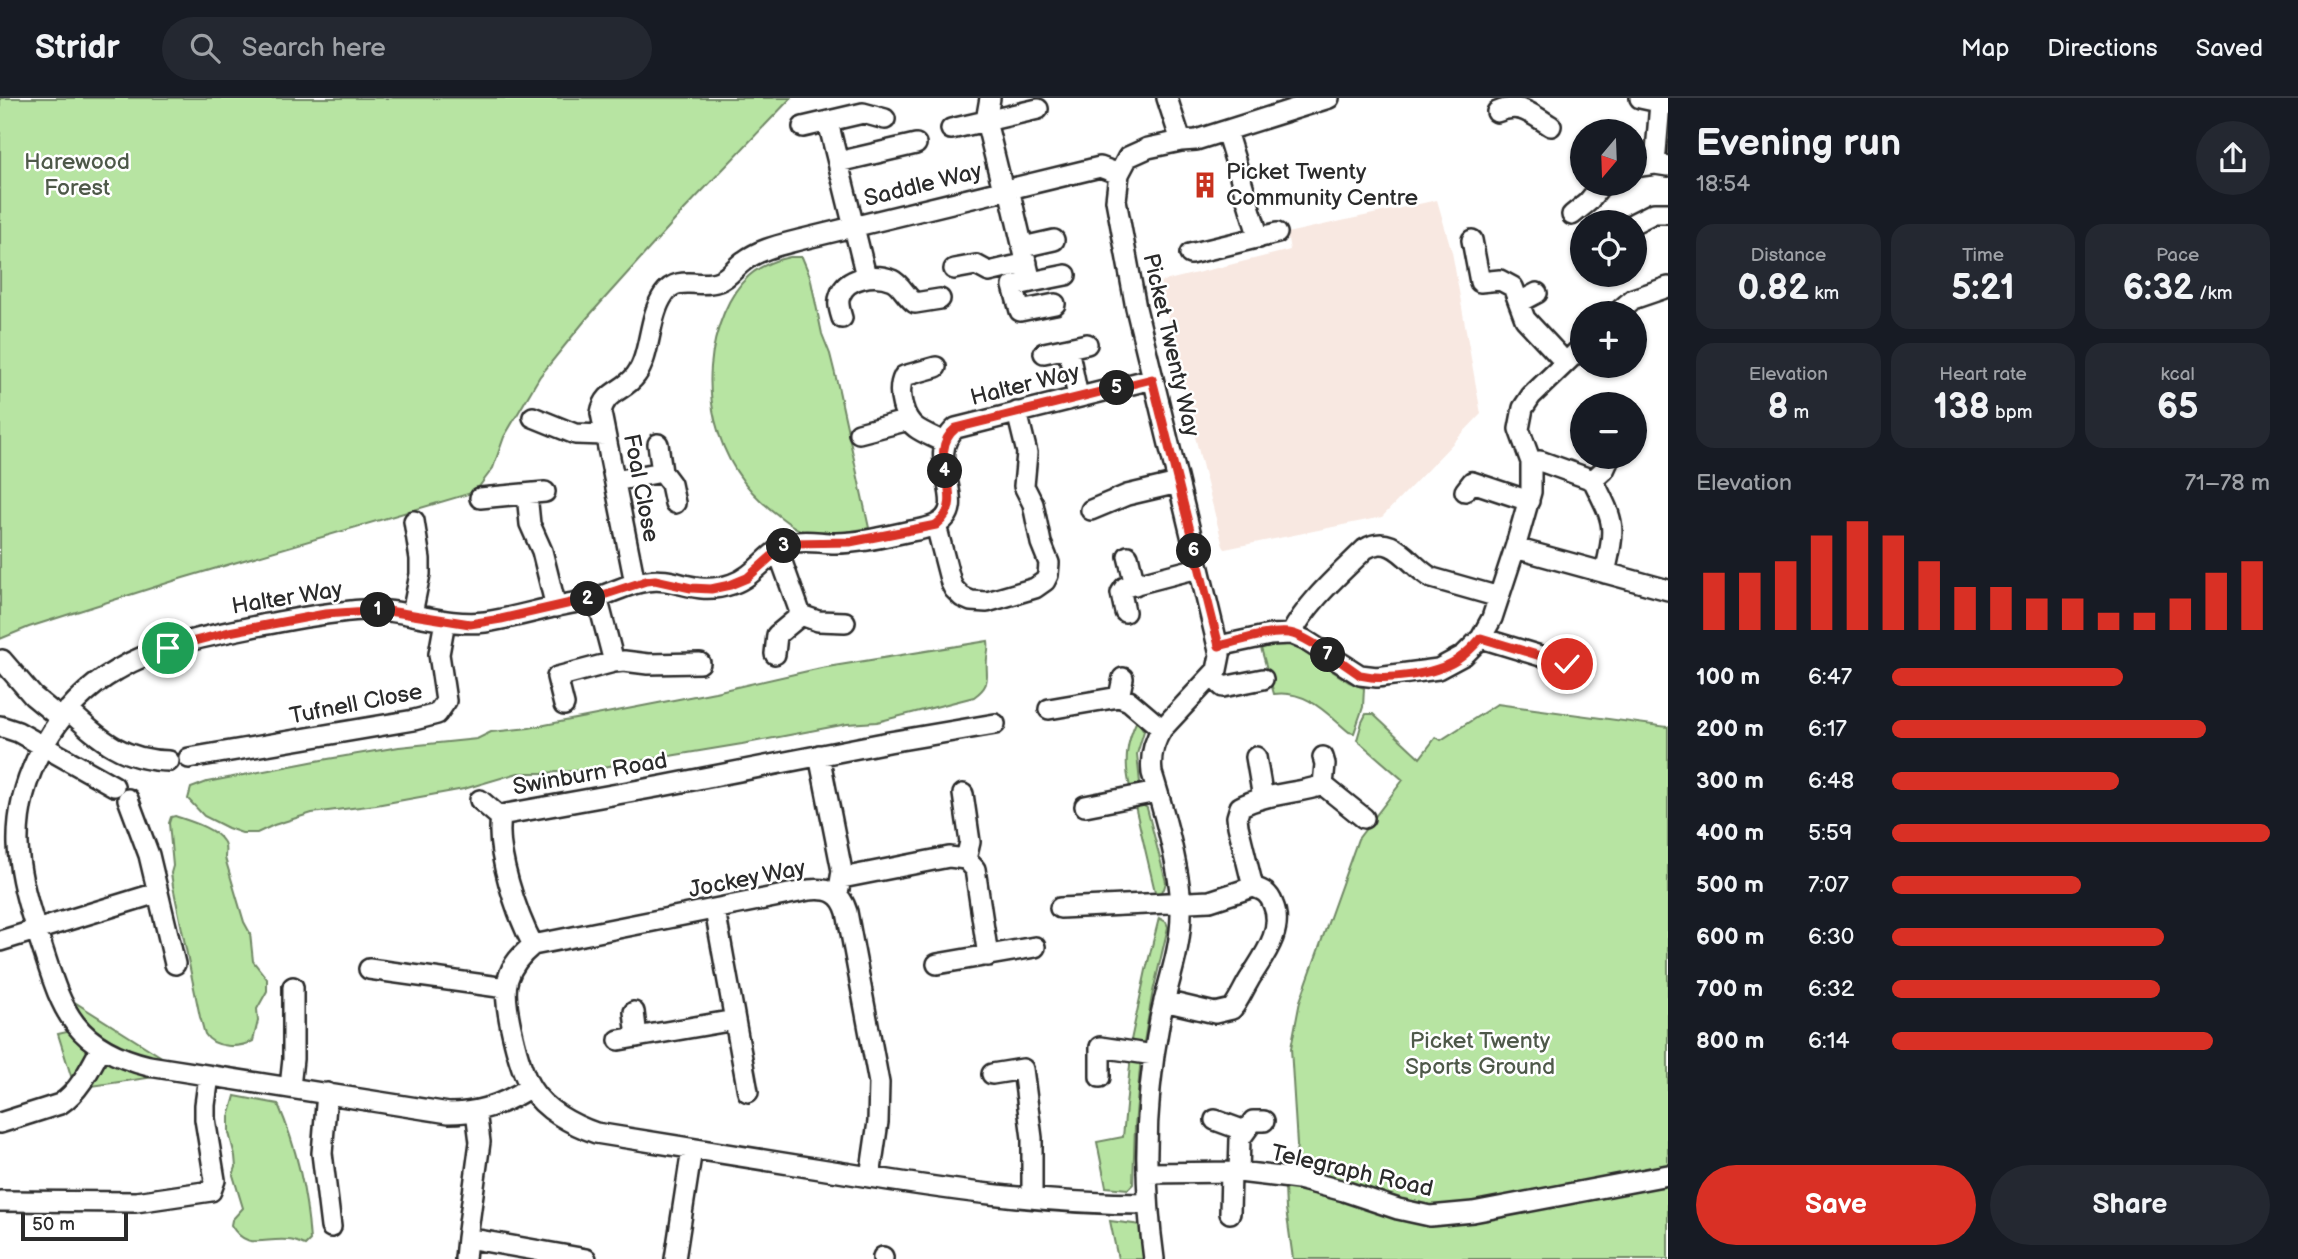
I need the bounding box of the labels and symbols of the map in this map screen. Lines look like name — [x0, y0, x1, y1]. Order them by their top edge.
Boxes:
north arrow — [1570, 119, 1647, 196]
park label: Harewood Forest — [24, 148, 130, 202]
street label: Saddle Way — [861, 157, 985, 213]
place label: Picket Twenty Community Centre — [1226, 158, 1418, 212]
building icon: Picket Twenty Community Centre — [1190, 170, 1220, 200]
street label: Picket Twenty Way — [1136, 251, 1206, 440]
street label: Halter Way — [967, 358, 1083, 412]
pin: 5 — [1100, 370, 1134, 406]
street label: Foal Close — [617, 431, 665, 545]
pin: 4 — [928, 454, 962, 488]
pin: 3 — [766, 528, 802, 564]
pin: 6 — [1176, 533, 1212, 568]
street label: Halter Way — [230, 575, 345, 621]
pin: 2 — [570, 582, 606, 616]
pin: 1 — [360, 592, 396, 628]
pin — [138, 618, 198, 678]
pin — [1537, 634, 1597, 694]
pin: 7 — [1310, 638, 1346, 672]
street label: Tufnell Close — [287, 677, 425, 731]
street label: Swinburn Road — [510, 747, 670, 801]
street label: Jockey Way — [686, 854, 808, 904]
park label: Picket Twenty Sports Ground — [1405, 1027, 1555, 1081]
street label: Telegraph Road — [1268, 1139, 1436, 1203]
scale bar — [21, 1210, 128, 1242]

